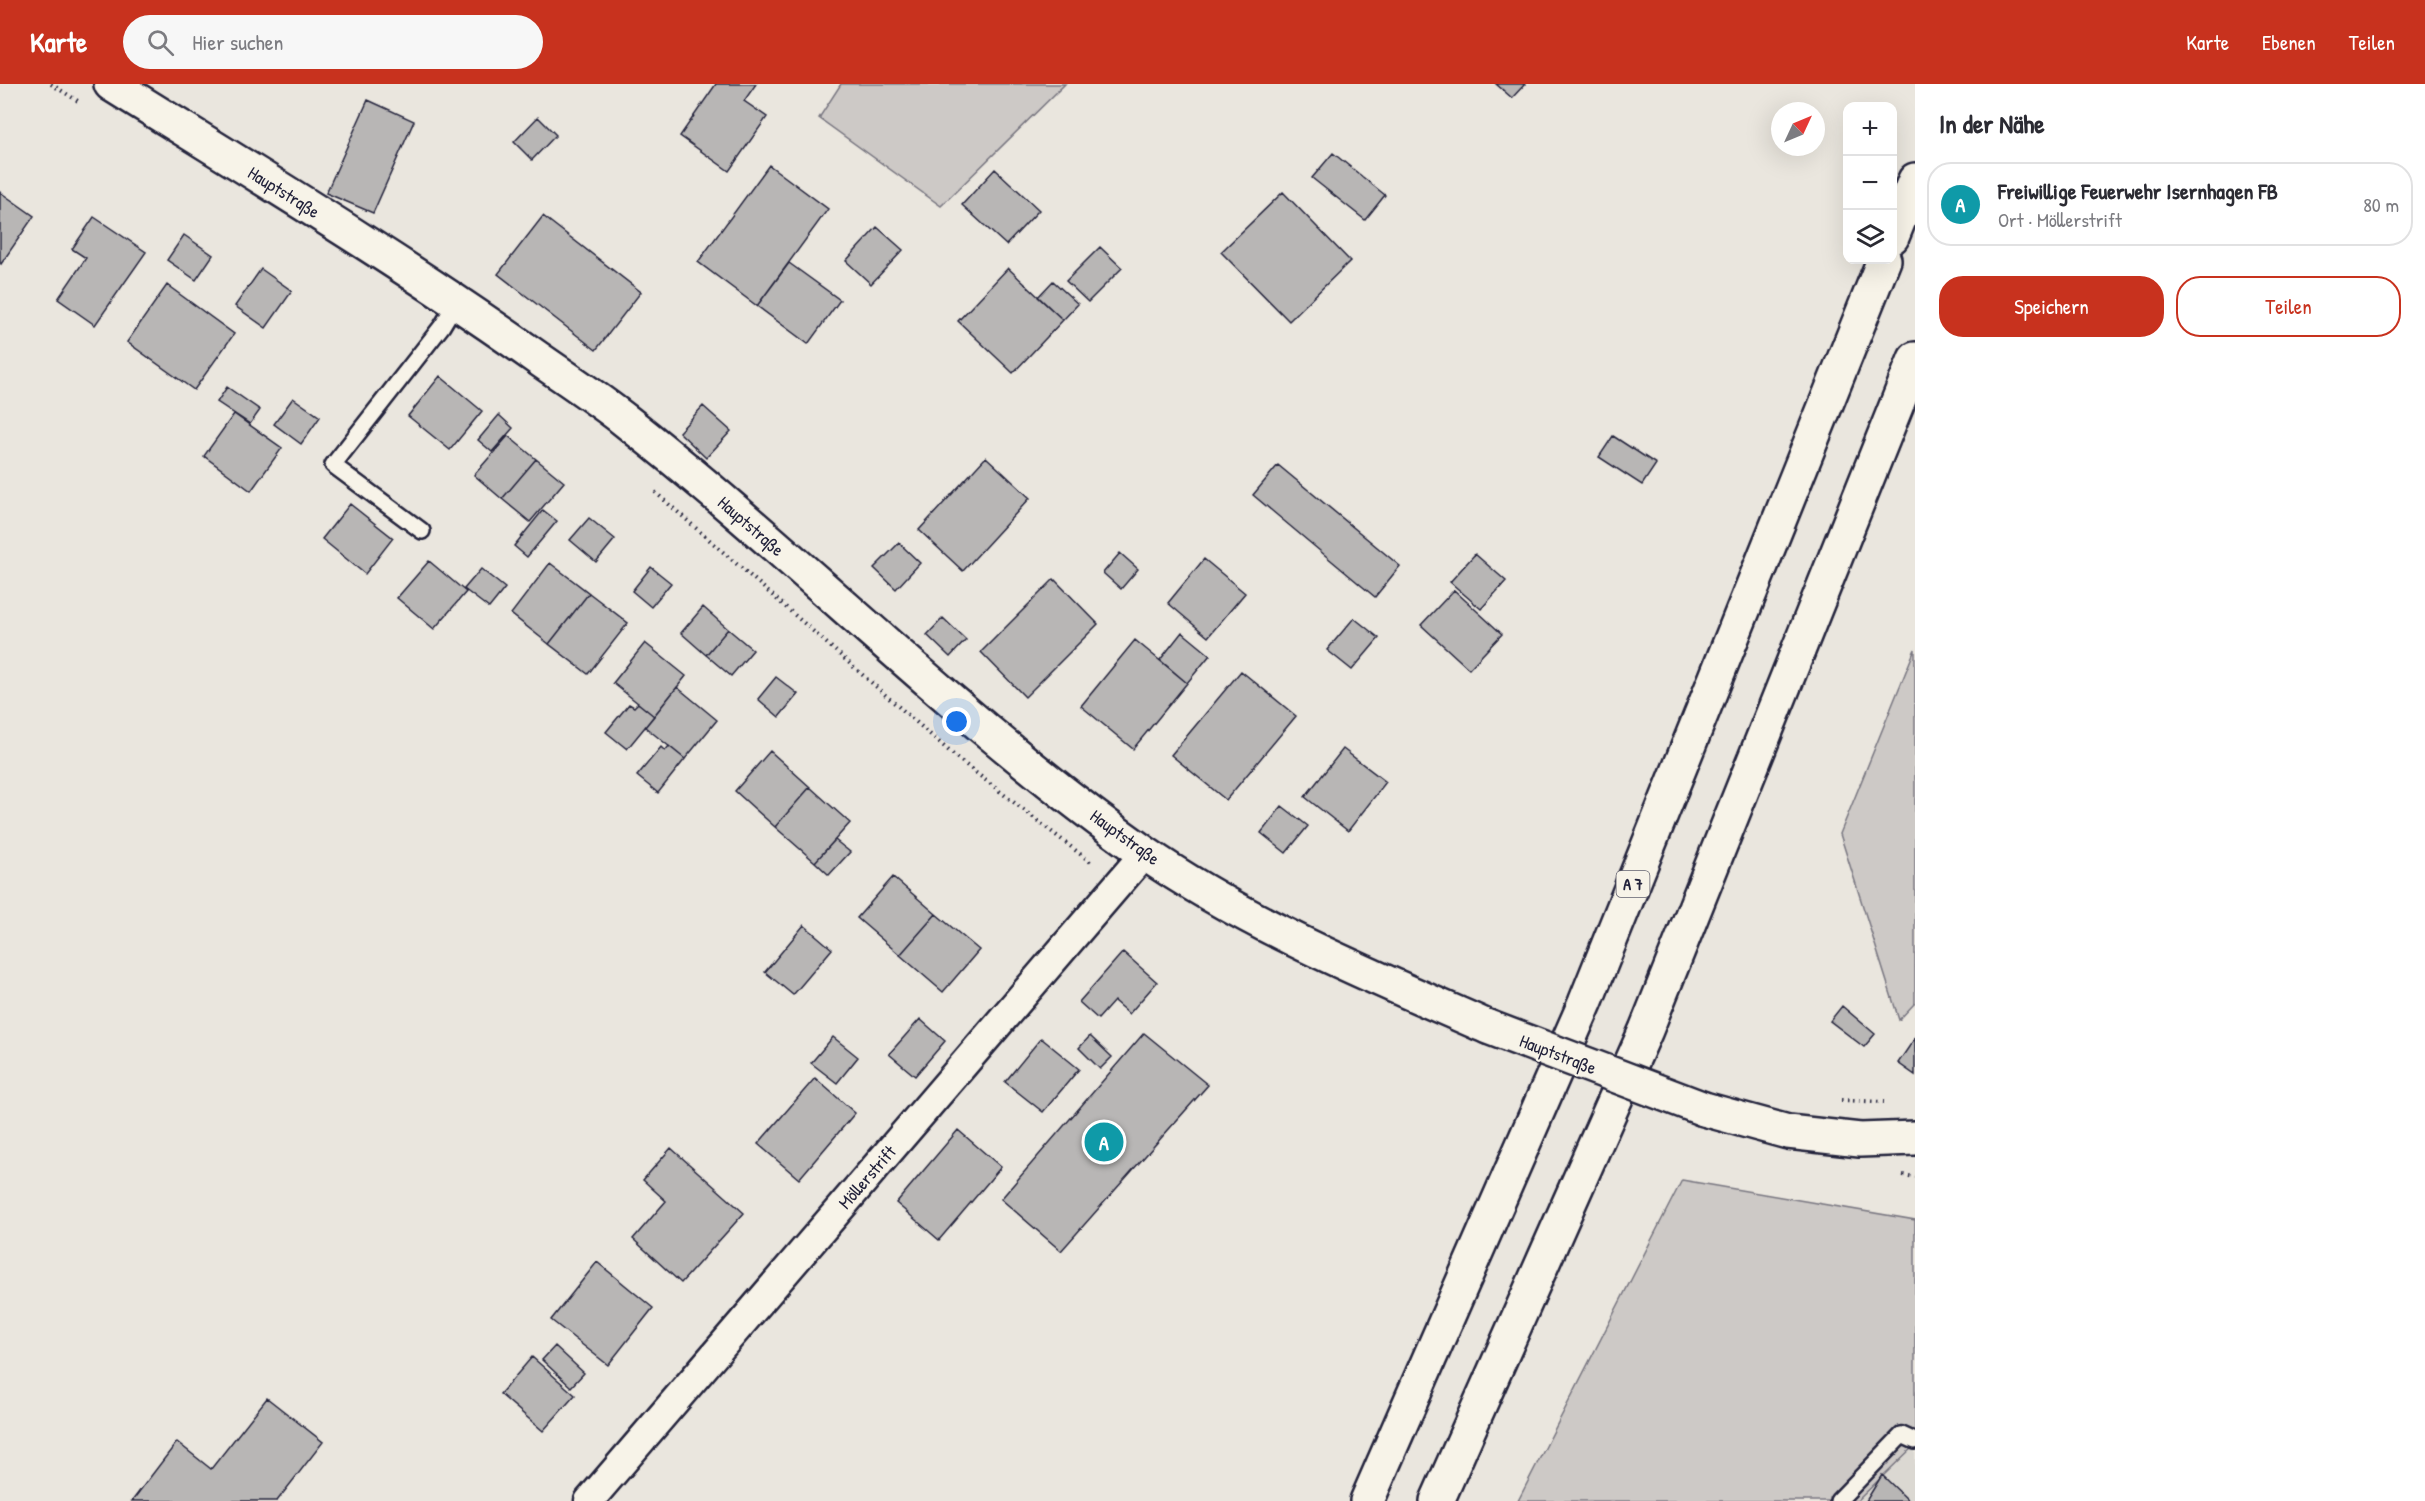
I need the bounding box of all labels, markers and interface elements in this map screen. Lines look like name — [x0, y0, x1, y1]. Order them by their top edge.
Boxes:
search box — [123, 15, 543, 69]
text: Karte — [30, 23, 87, 61]
icon: search — [144, 26, 177, 59]
text: Hier suchen — [192, 27, 283, 57]
text: Karte — [2186, 28, 2229, 57]
text: Ebenen — [2262, 28, 2316, 57]
text: Teilen — [2349, 28, 2395, 57]
north arrow — [1771, 102, 1825, 156]
map controls — [1843, 102, 1897, 264]
button: + — [1843, 102, 1897, 156]
text: In der Nähe — [1939, 106, 2045, 141]
button: − — [1843, 156, 1897, 210]
street label: Hauptstraße — [243, 160, 325, 224]
text: Freiwillige Feuerwehr Isernhagen FB — [1998, 176, 2278, 206]
text: A — [1956, 191, 1965, 218]
text: 80 m — [2363, 191, 2399, 218]
text: Ort · Möllerstrift — [1998, 206, 2122, 233]
button: layers — [1843, 210, 1897, 264]
button: Speichern — [1939, 276, 2164, 337]
button: Teilen — [2176, 276, 2401, 337]
street label: Hauptstraße — [712, 490, 790, 562]
your location — [942, 707, 971, 736]
street label: Hauptstraße — [1085, 803, 1165, 871]
road number: A 7 — [1616, 871, 1650, 897]
street label: Hauptstraße — [1516, 1028, 1600, 1080]
pin: A — [1084, 1120, 1124, 1164]
street label: Möllerstrift — [832, 1139, 902, 1214]

